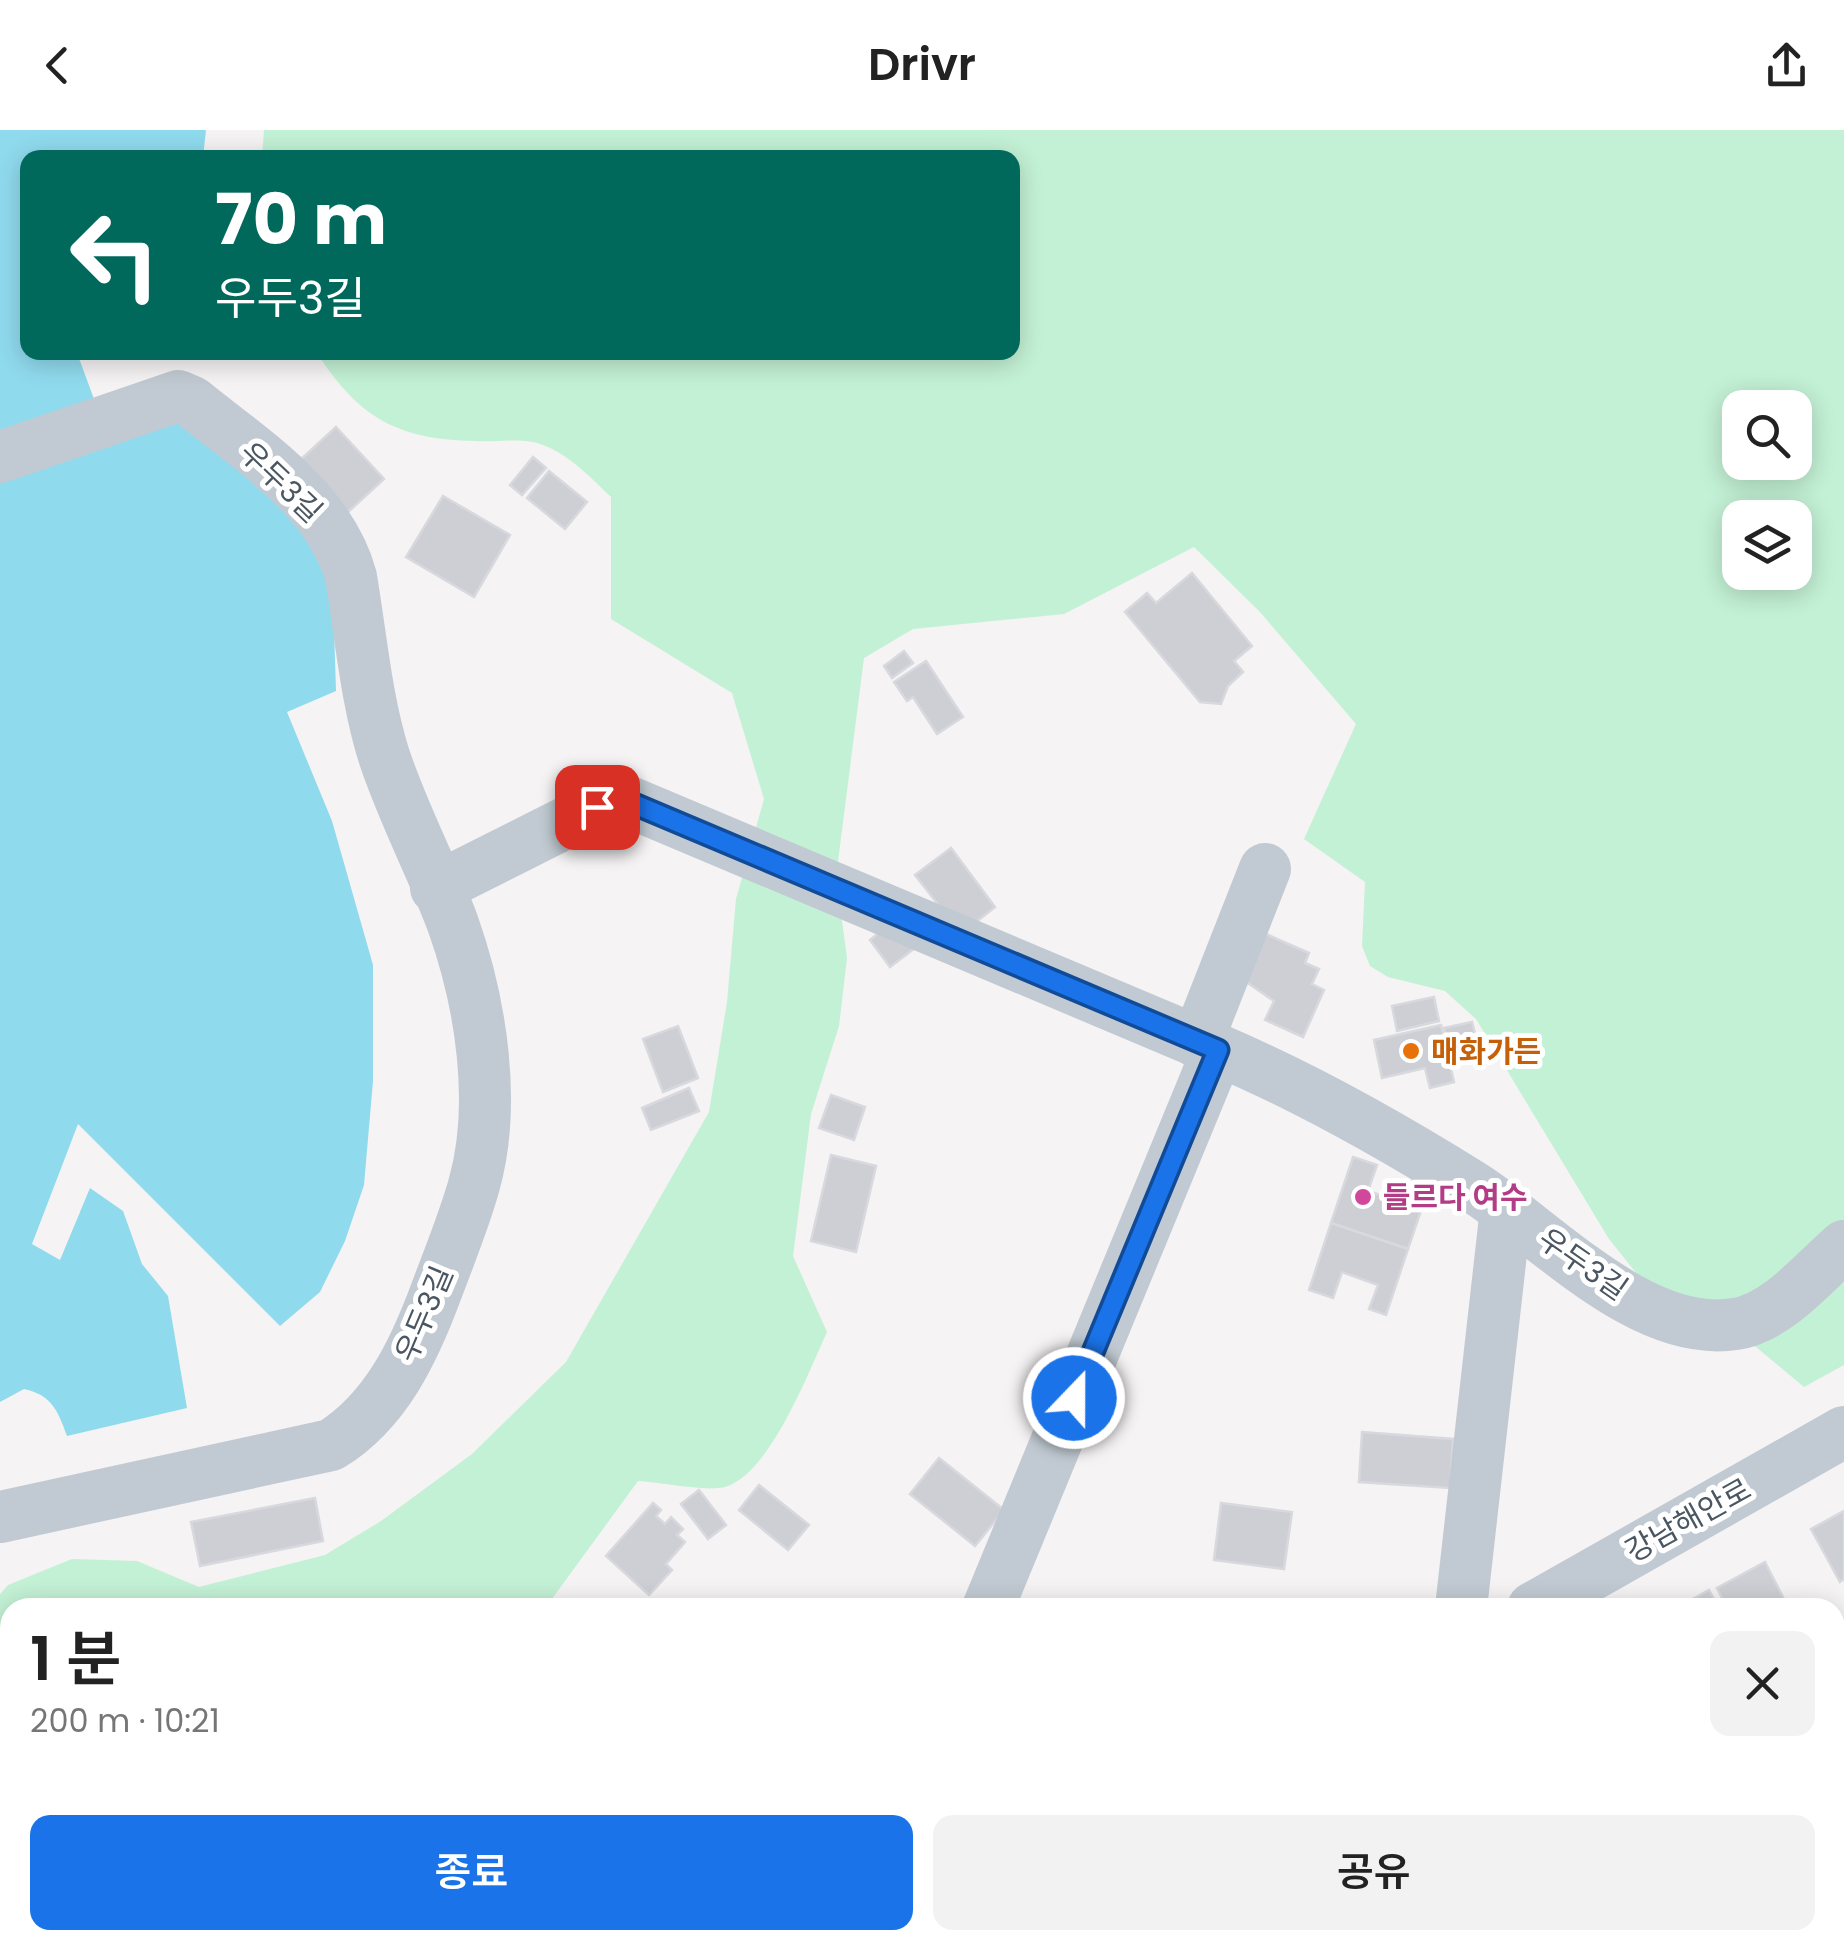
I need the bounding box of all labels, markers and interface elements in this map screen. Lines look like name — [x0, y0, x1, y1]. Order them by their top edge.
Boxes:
text: Drivr — [868, 33, 976, 96]
icon: back — [30, 38, 85, 93]
icon: share — [1759, 38, 1814, 93]
text: 70 m — [215, 170, 387, 269]
icon: left — [50, 190, 180, 320]
text: 우두3길 — [215, 267, 366, 330]
map controls — [1722, 390, 1812, 590]
button: search — [1722, 390, 1812, 480]
street label: 우두3길 — [230, 432, 332, 532]
button: layers — [1722, 500, 1812, 590]
pin — [555, 765, 640, 850]
icon: arrive — [570, 780, 625, 835]
place label: 매화가든 — [1431, 1030, 1541, 1073]
marker: 매화가든 — [1400, 1040, 1422, 1062]
place label: 들르다 여수 — [1383, 1176, 1527, 1219]
marker: 들르다 여수 — [1352, 1186, 1374, 1208]
street label: 우두3길 — [1530, 1218, 1636, 1310]
street label: 우두3길 — [385, 1259, 463, 1369]
position arrow — [1022, 1346, 1126, 1450]
street label: 강남해안로 — [1617, 1468, 1759, 1572]
text: 1 분 — [30, 1617, 121, 1701]
button: close — [1710, 1631, 1815, 1736]
text: 200 m · 10:21 — [30, 1698, 220, 1743]
button: 종료 — [30, 1815, 913, 1930]
button: 공유 — [933, 1815, 1815, 1930]

